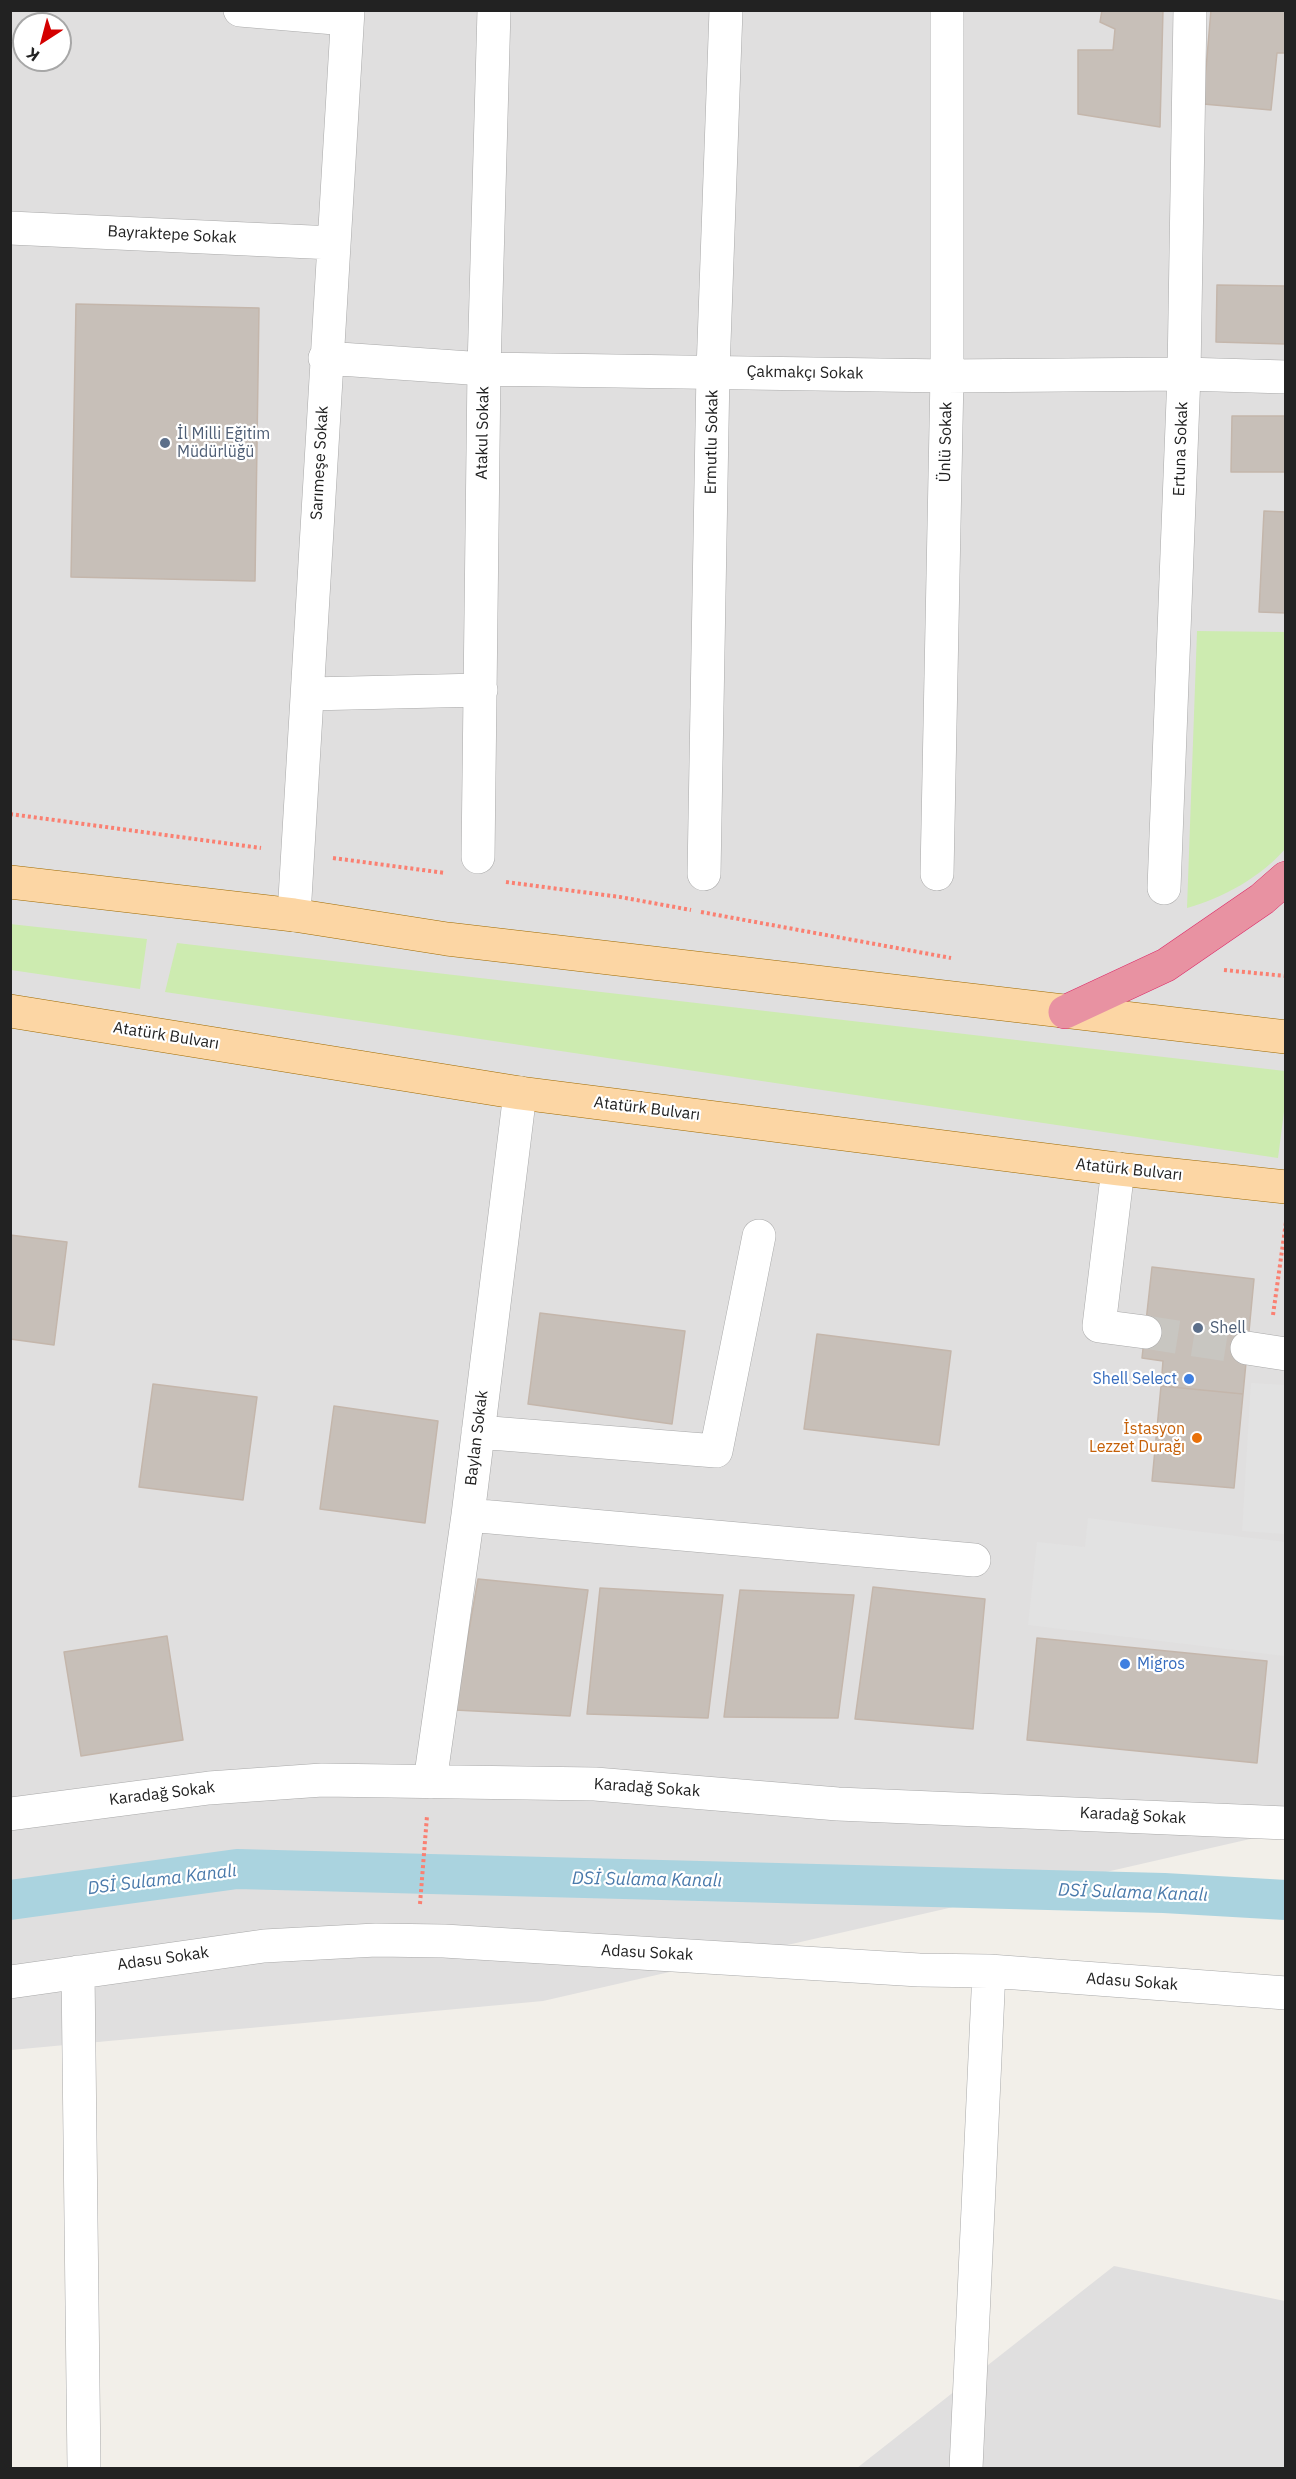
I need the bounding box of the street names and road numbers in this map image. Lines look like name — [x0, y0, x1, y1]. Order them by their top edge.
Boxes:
street label: Bayraktepe Sokak — [107, 222, 237, 248]
street label: Çakmakçı Sokak — [746, 362, 864, 384]
street label: Atakul Sokak — [473, 386, 493, 480]
street label: Ermutlu Sokak — [701, 390, 723, 494]
street label: Ünlü Sokak — [936, 401, 956, 483]
street label: Ertuna Sokak — [1170, 401, 1192, 497]
street label: Sarımeşe Sokak — [307, 405, 333, 521]
street label: Atatürk Bulvarı — [112, 1018, 220, 1054]
street label: Atatürk Bulvarı — [593, 1093, 701, 1125]
street label: Atatürk Bulvarı — [1075, 1155, 1183, 1185]
street label: Baylan Sokak — [462, 1389, 492, 1487]
street label: Karadağ Sokak — [593, 1775, 701, 1801]
street label: Karadağ Sokak — [108, 1778, 216, 1810]
street label: Karadağ Sokak — [1079, 1804, 1187, 1828]
street label: Adasu Sokak — [600, 1941, 694, 1965]
street label: Adasu Sokak — [116, 1943, 210, 1975]
street label: Adasu Sokak — [1085, 1969, 1179, 1995]

